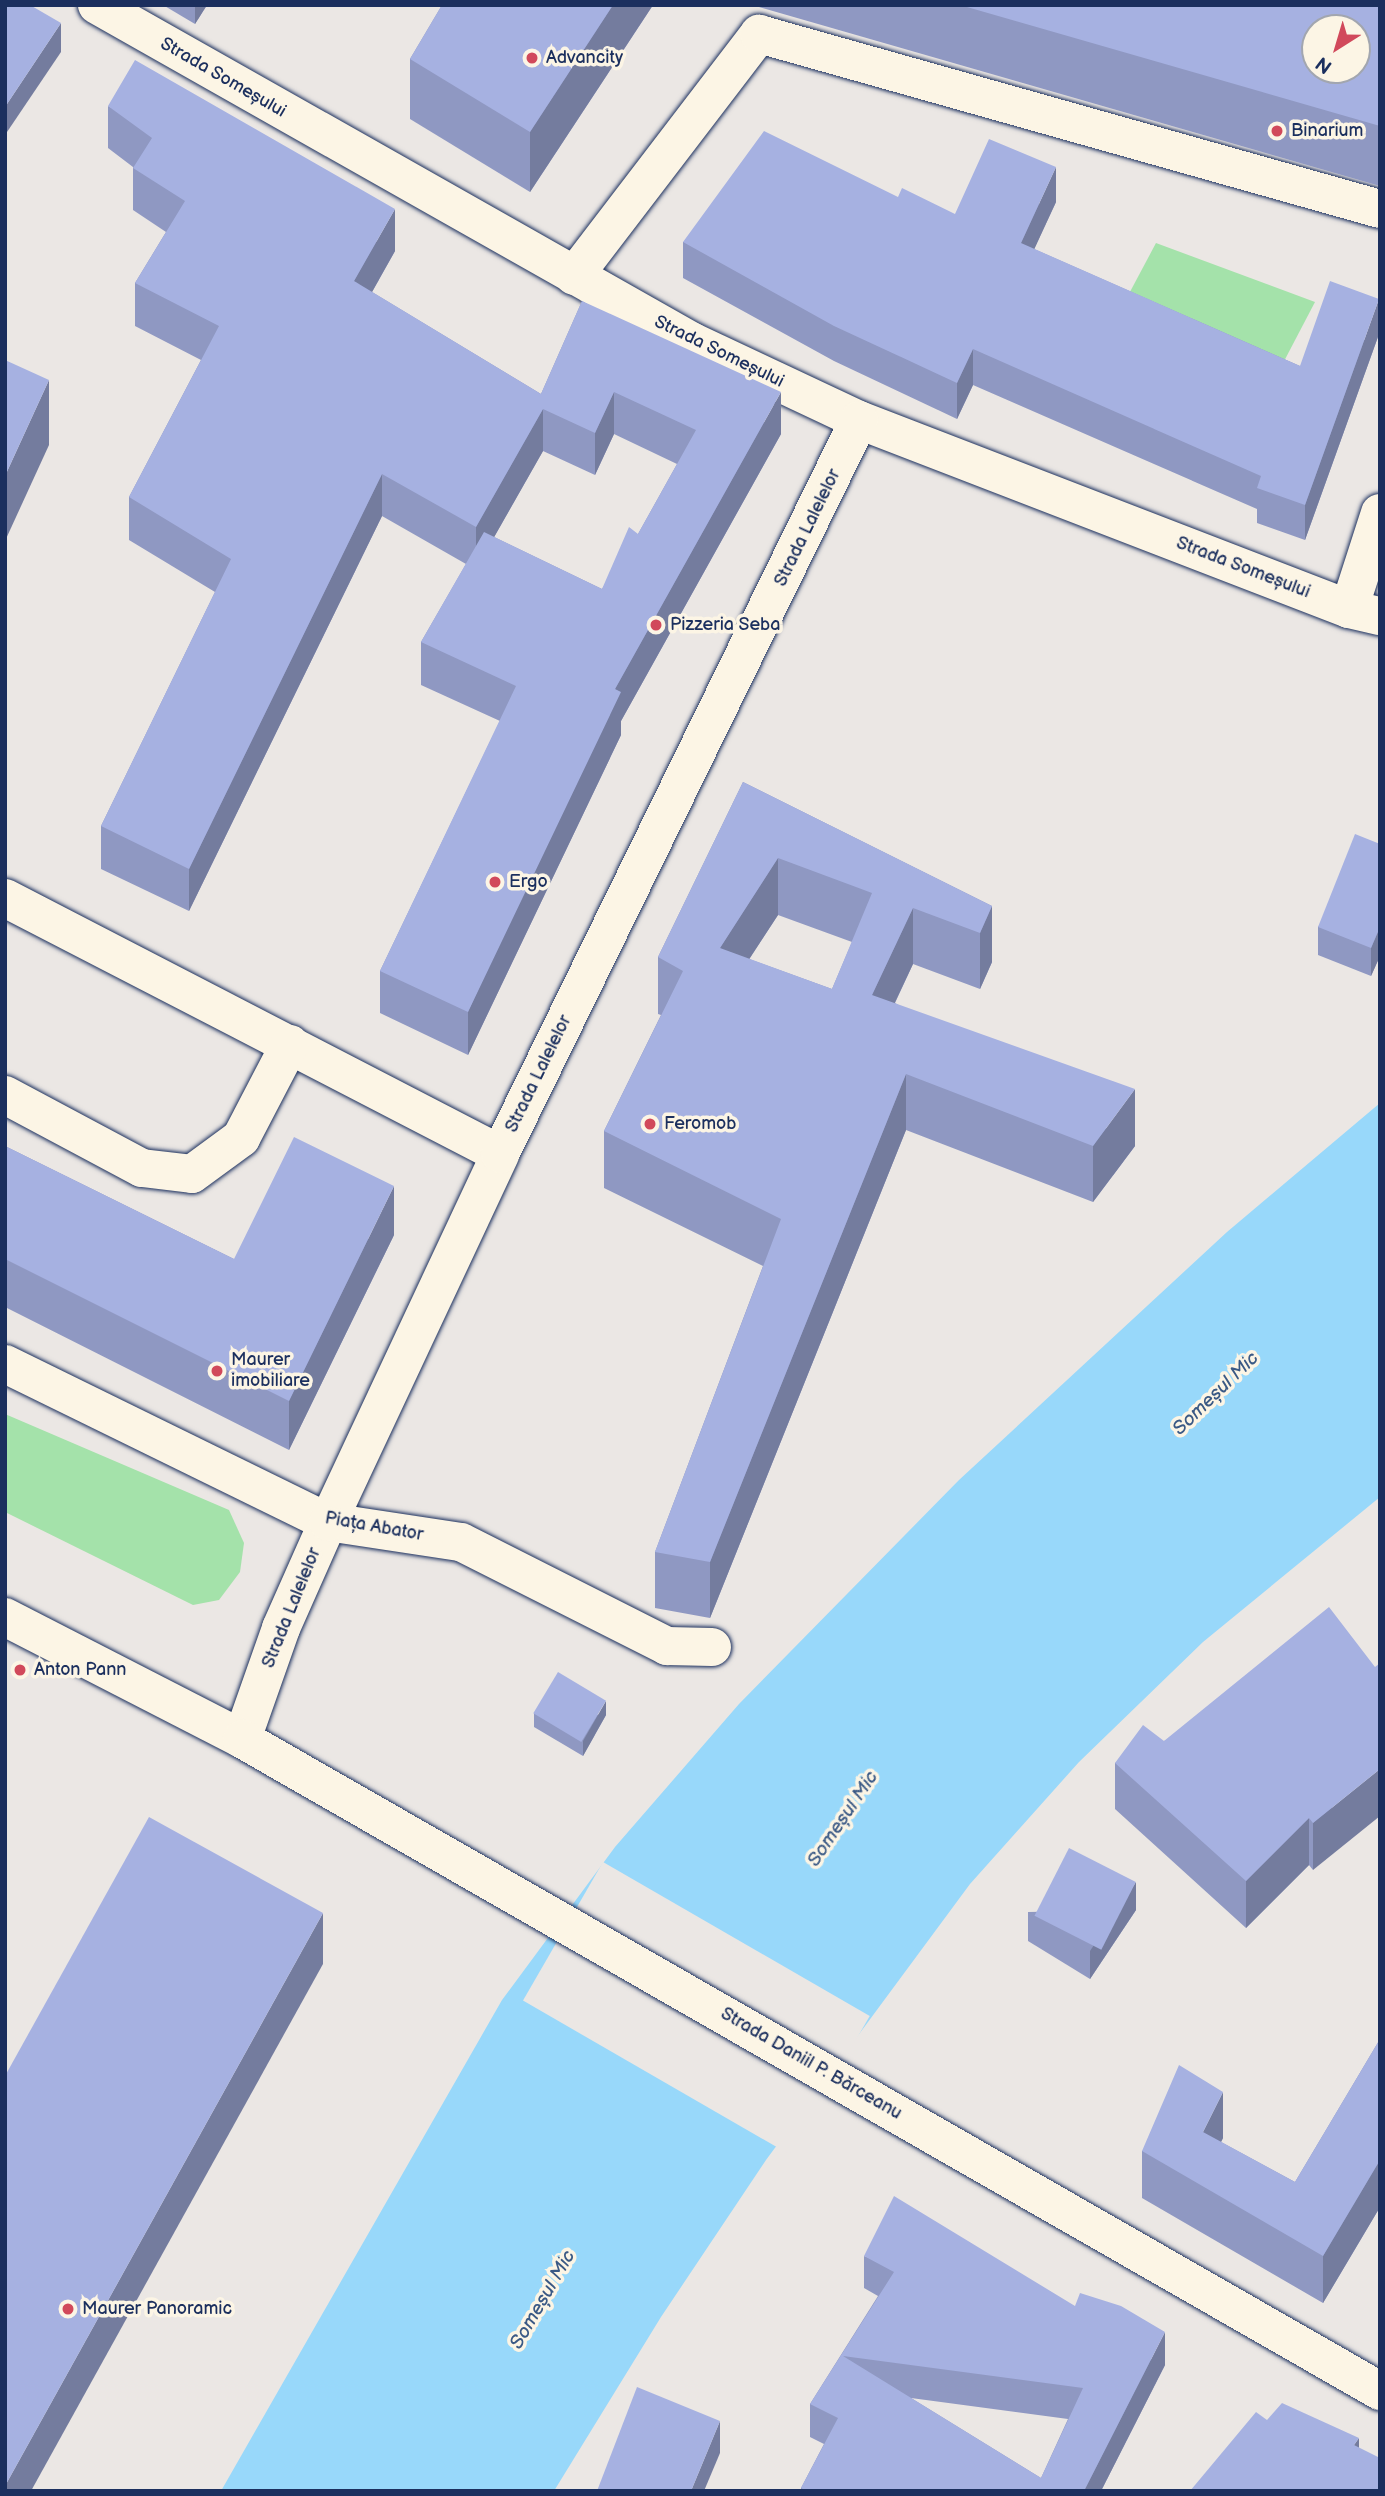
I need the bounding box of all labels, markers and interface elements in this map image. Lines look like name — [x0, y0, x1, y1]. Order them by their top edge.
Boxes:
north arrow — [1301, 14, 1371, 84]
street label: Strada Someșului — [156, 33, 290, 123]
place label: Advancity — [546, 47, 623, 69]
marker: Advancity — [524, 50, 540, 66]
text: N — [1312, 51, 1337, 78]
place label: Binarium — [1291, 120, 1364, 142]
marker: Binarium — [1269, 123, 1285, 139]
street label: Strada Someșului — [650, 311, 788, 393]
street label: Strada Lalelelor — [770, 466, 846, 590]
street label: Strada Someșului — [1173, 532, 1313, 604]
place label: Pizzeria Seba — [670, 614, 781, 636]
marker: Pizzeria Seba — [648, 617, 664, 633]
place label: Ergo — [509, 871, 548, 893]
marker: Ergo — [487, 874, 503, 890]
street label: Strada Lalelelor — [501, 1012, 577, 1136]
place label: Feromob — [664, 1113, 736, 1135]
marker: Feromob — [642, 1116, 658, 1132]
water label: Someșul Mic — [1168, 1347, 1264, 1441]
place label: Maurer imobiliare — [231, 1350, 310, 1392]
marker: Maurer imobiliare — [209, 1363, 225, 1379]
street label: Piața Abator — [323, 1508, 425, 1546]
street label: Strada Lalelelor — [258, 1545, 326, 1671]
place label: Anton Pann — [34, 1659, 126, 1681]
marker: Anton Pann — [12, 1662, 28, 1678]
water label: Someșul Mic — [803, 1767, 883, 1871]
street label: Strada Daniil P. Bărceanu — [717, 2003, 905, 2125]
water label: Someșul Mic — [506, 2246, 580, 2354]
place label: Maurer Panoramic — [82, 2298, 232, 2320]
marker: Maurer Panoramic — [60, 2301, 76, 2317]

